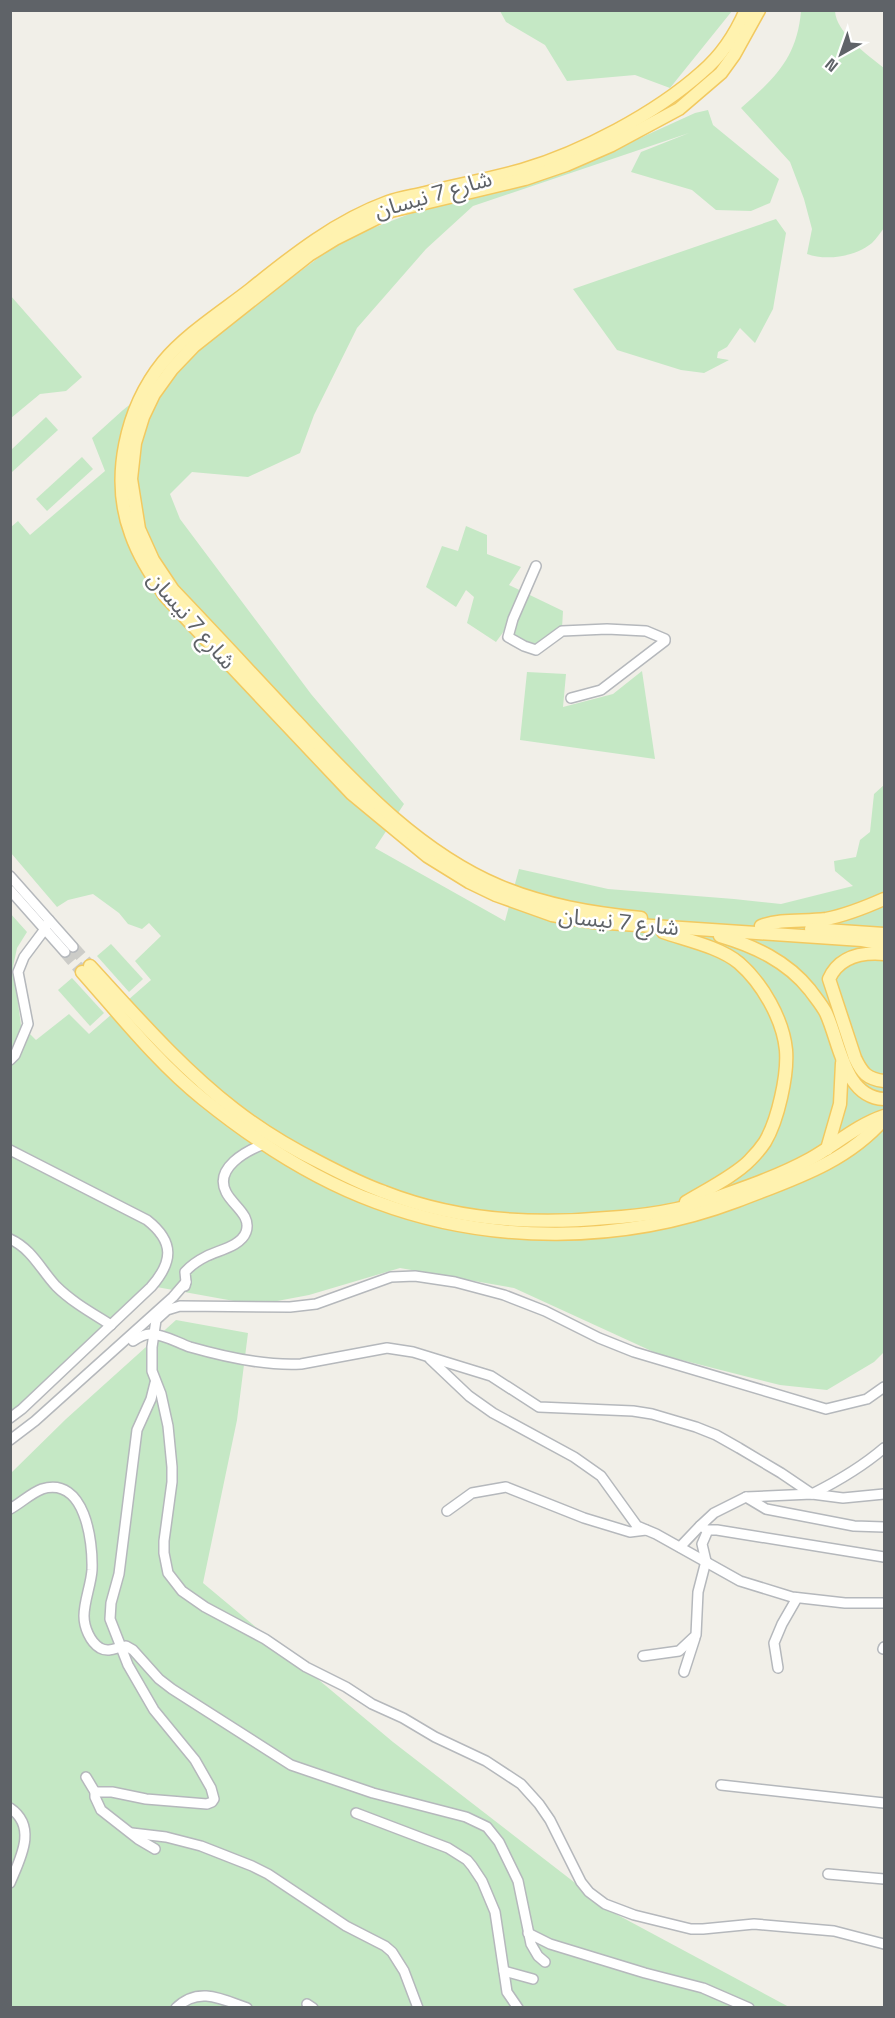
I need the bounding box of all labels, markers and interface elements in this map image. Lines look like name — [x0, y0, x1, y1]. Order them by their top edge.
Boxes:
north arrow — [811, 24, 871, 84]
text: N — [821, 54, 843, 77]
street label: شارع 7 نيسان — [371, 164, 496, 227]
street label: شارع 7 نيسان — [140, 565, 242, 677]
street label: شارع 7 نيسان — [557, 901, 681, 944]

